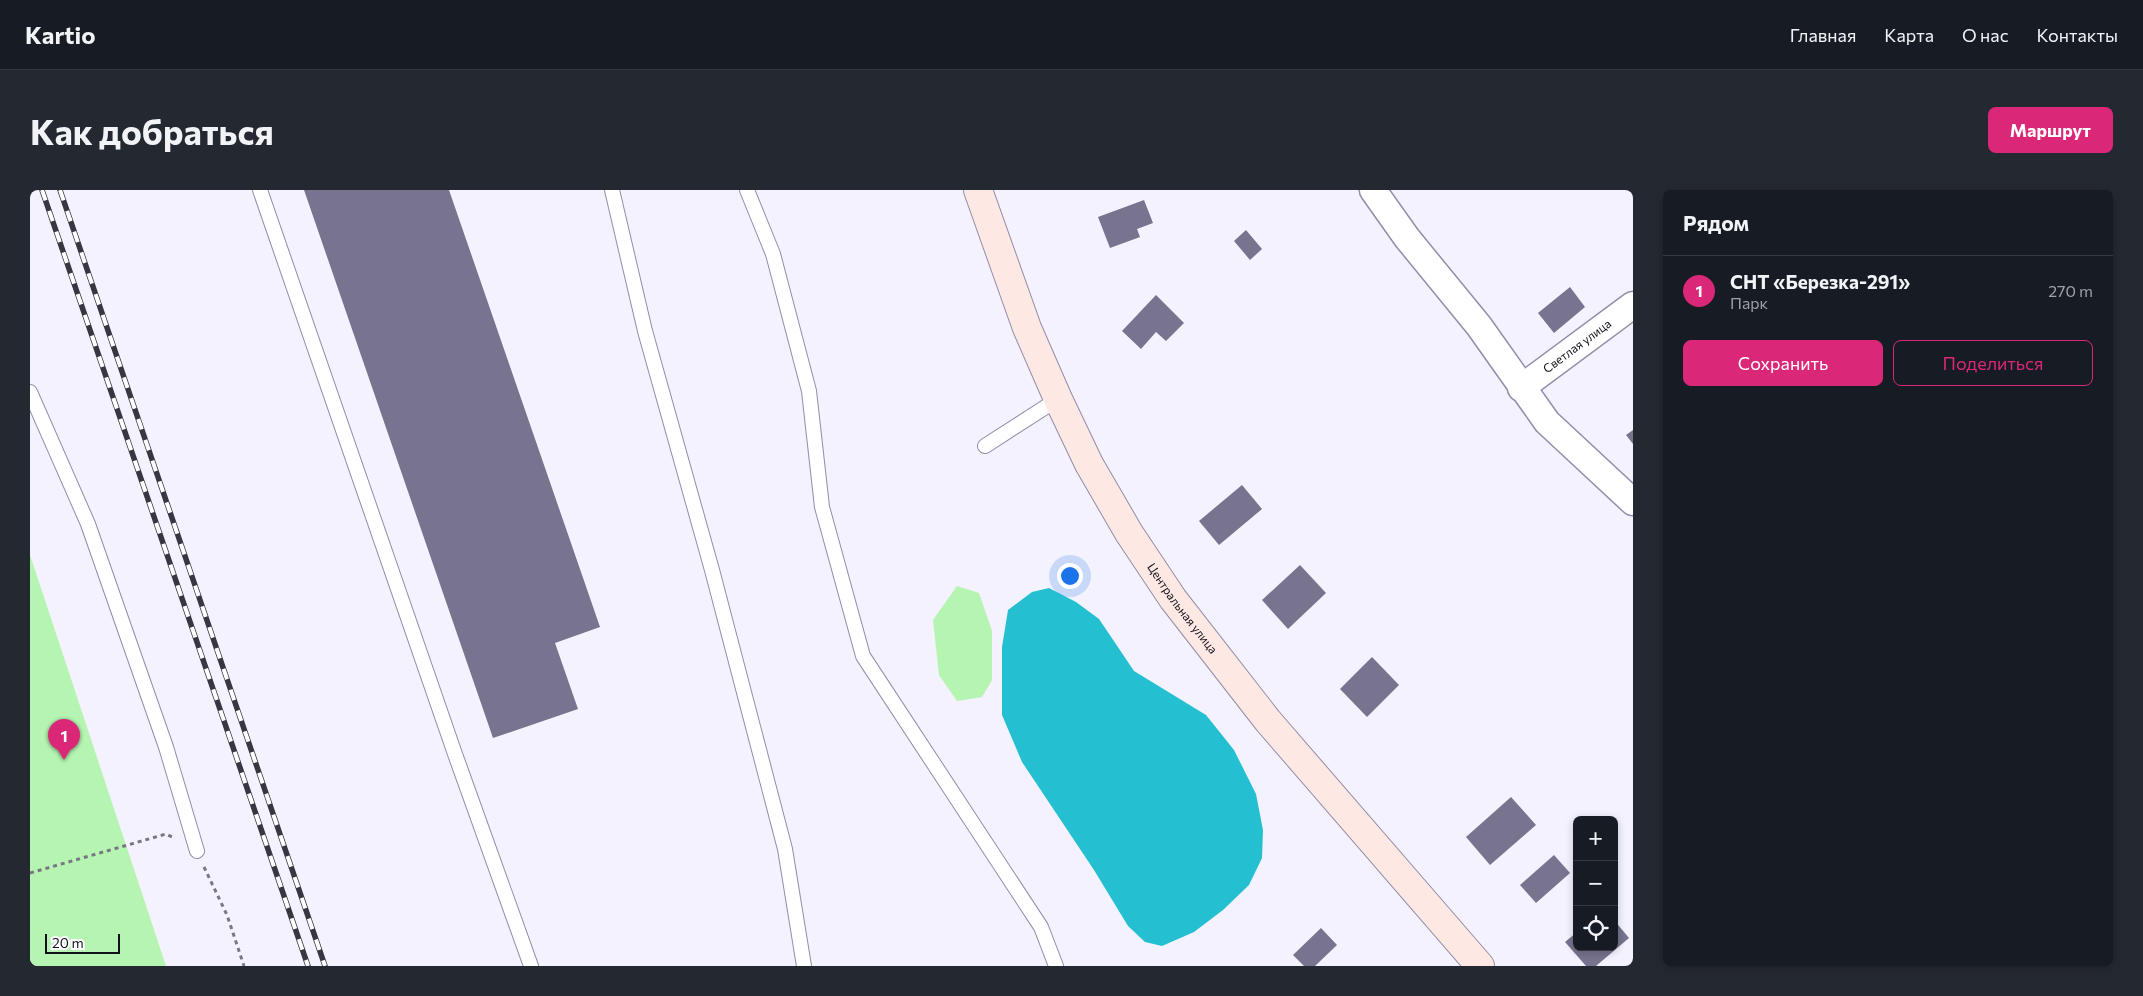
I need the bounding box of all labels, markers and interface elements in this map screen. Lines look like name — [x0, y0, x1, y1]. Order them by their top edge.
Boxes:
text: Kartio — [25, 20, 95, 49]
text: Главная — [1790, 24, 1856, 46]
text: Карта — [1884, 24, 1934, 46]
text: О нас — [1962, 24, 2009, 46]
text: Контакты — [2037, 24, 2118, 46]
button: Маршрут — [1988, 107, 2113, 153]
text: Как добраться — [30, 109, 274, 152]
text: Рядом — [1683, 210, 1749, 235]
text: СНТ «Березка-291» — [1730, 270, 1910, 293]
text: 1 — [1695, 281, 1703, 300]
text: 270 m — [2048, 281, 2093, 300]
text: Парк — [1730, 293, 1768, 312]
street label: Светлая улица — [1540, 316, 1613, 375]
button: Сохранить — [1683, 340, 1883, 386]
button: Поделиться — [1893, 340, 2093, 386]
street label: Центральная улица — [1145, 560, 1221, 656]
your location — [1057, 563, 1083, 589]
pin: 1 — [48, 719, 80, 760]
map controls — [1573, 816, 1618, 951]
button: + — [1573, 816, 1618, 861]
button: − — [1573, 861, 1618, 906]
button: locate — [1573, 906, 1618, 951]
scale bar — [45, 931, 120, 954]
text: 20 m — [52, 934, 84, 951]

